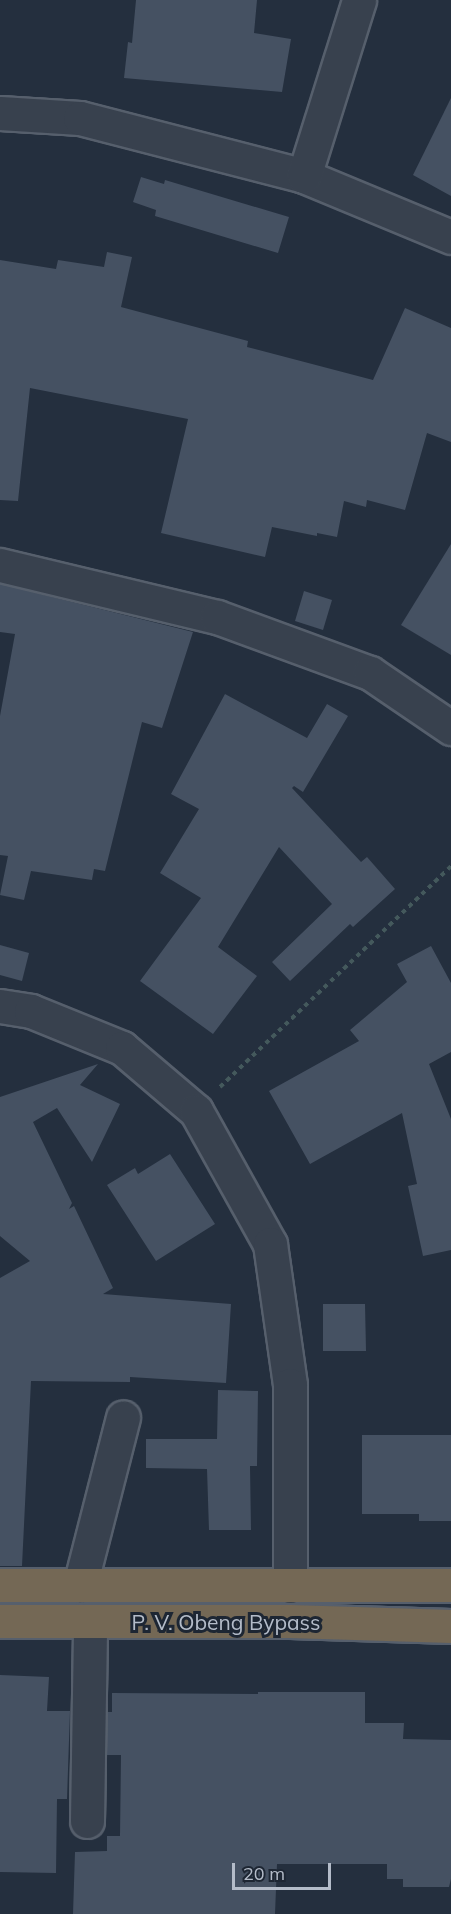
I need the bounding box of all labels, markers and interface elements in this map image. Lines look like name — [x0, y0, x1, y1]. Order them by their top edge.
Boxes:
street label: P. V. Obeng Bypass — [132, 1609, 320, 1635]
scale bar — [235, 1851, 334, 1889]
text: 20 m — [243, 1862, 285, 1885]

